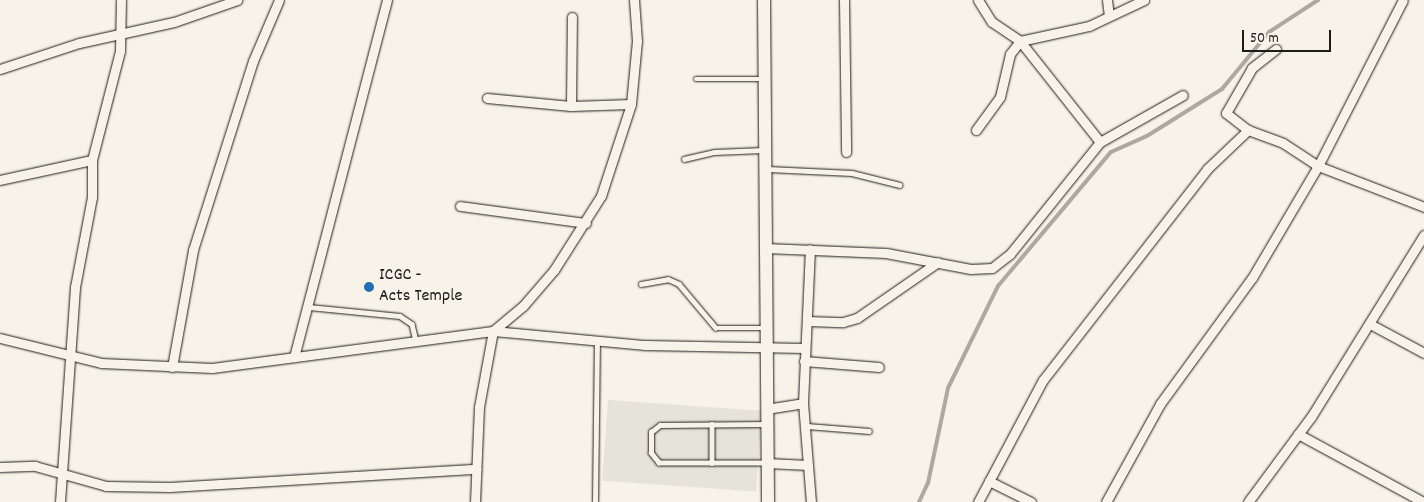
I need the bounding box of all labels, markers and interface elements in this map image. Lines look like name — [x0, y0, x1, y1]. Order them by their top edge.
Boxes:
scale bar — [1244, 20, 1333, 52]
text: 50 m — [1250, 28, 1279, 50]
place label: ICGC - Acts Temple — [379, 266, 462, 308]
marker: ICGC - Acts Temple — [363, 281, 375, 293]

